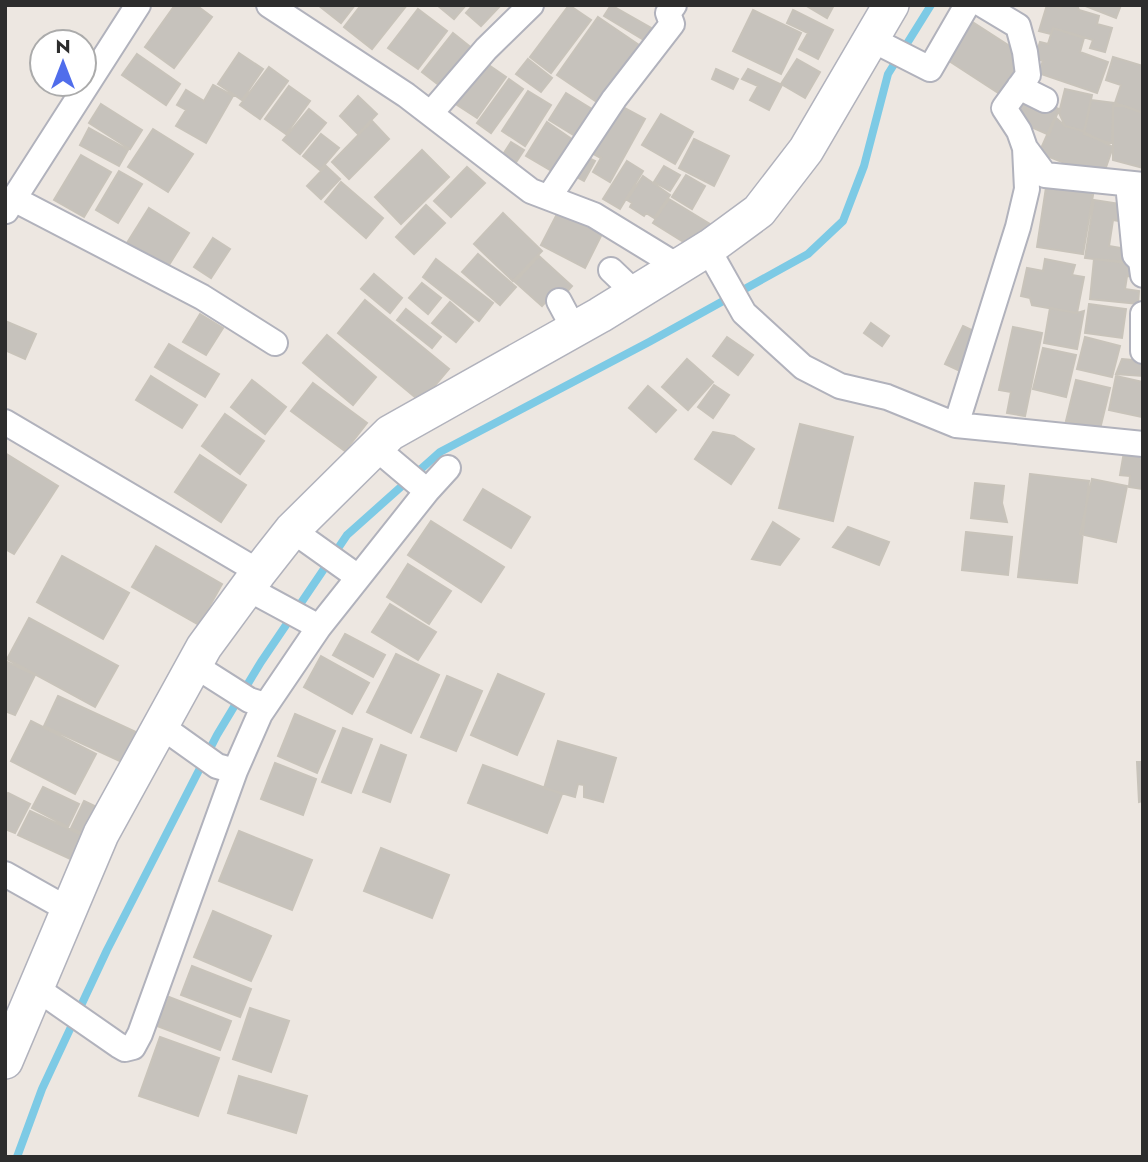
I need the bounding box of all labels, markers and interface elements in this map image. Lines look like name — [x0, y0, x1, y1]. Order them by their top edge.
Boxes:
north arrow — [28, 28, 98, 98]
text: N — [55, 33, 71, 60]

